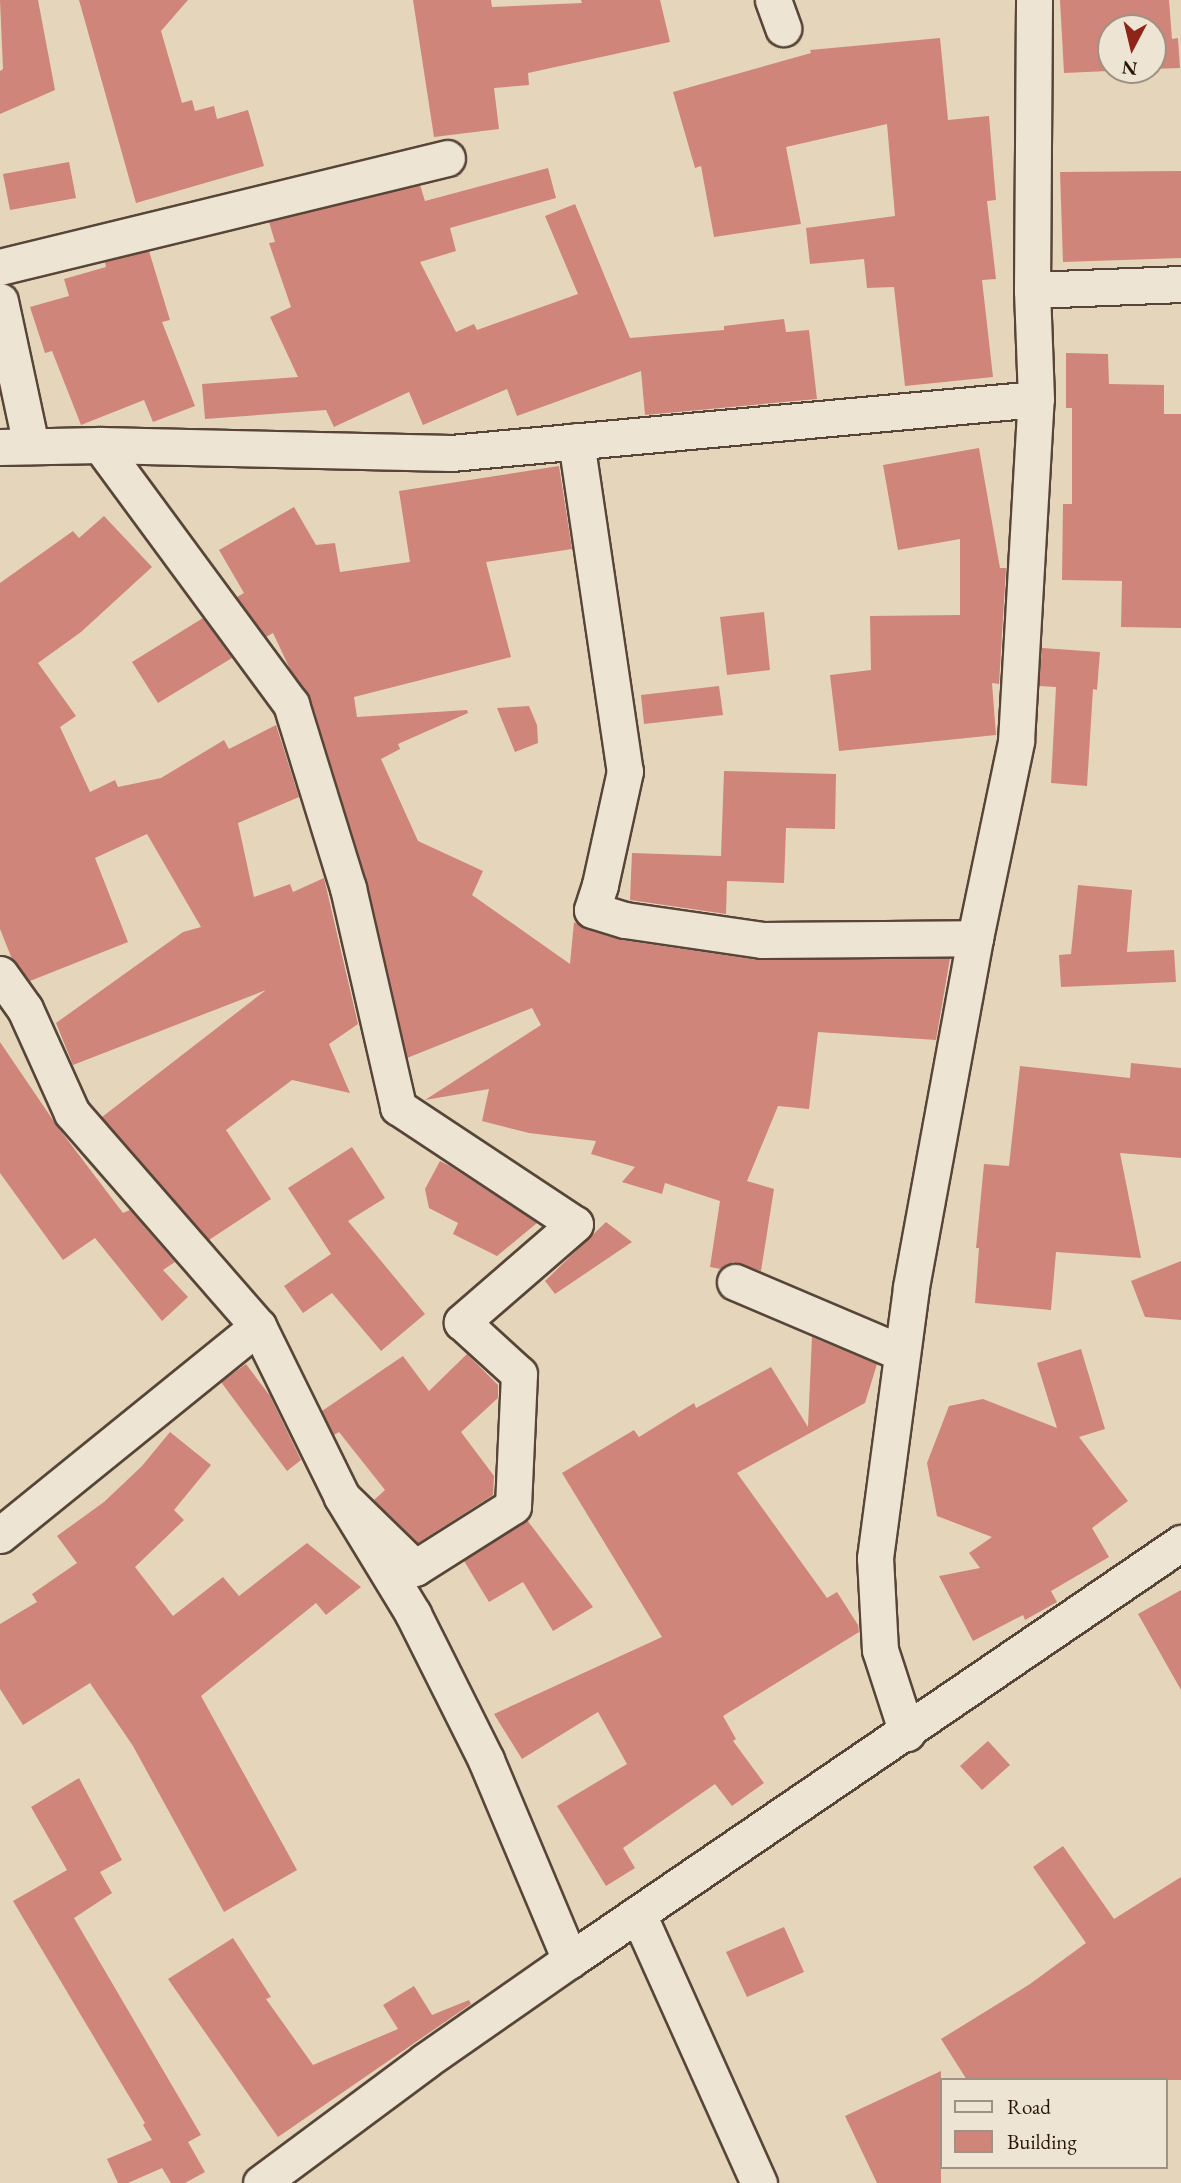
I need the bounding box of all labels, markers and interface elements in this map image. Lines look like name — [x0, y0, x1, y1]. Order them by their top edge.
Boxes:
north arrow — [1097, 14, 1167, 84]
text: N — [1120, 55, 1139, 82]
legend — [940, 2078, 1167, 2169]
text: Road — [1007, 2093, 1051, 2120]
text: Building — [1007, 2128, 1077, 2155]

